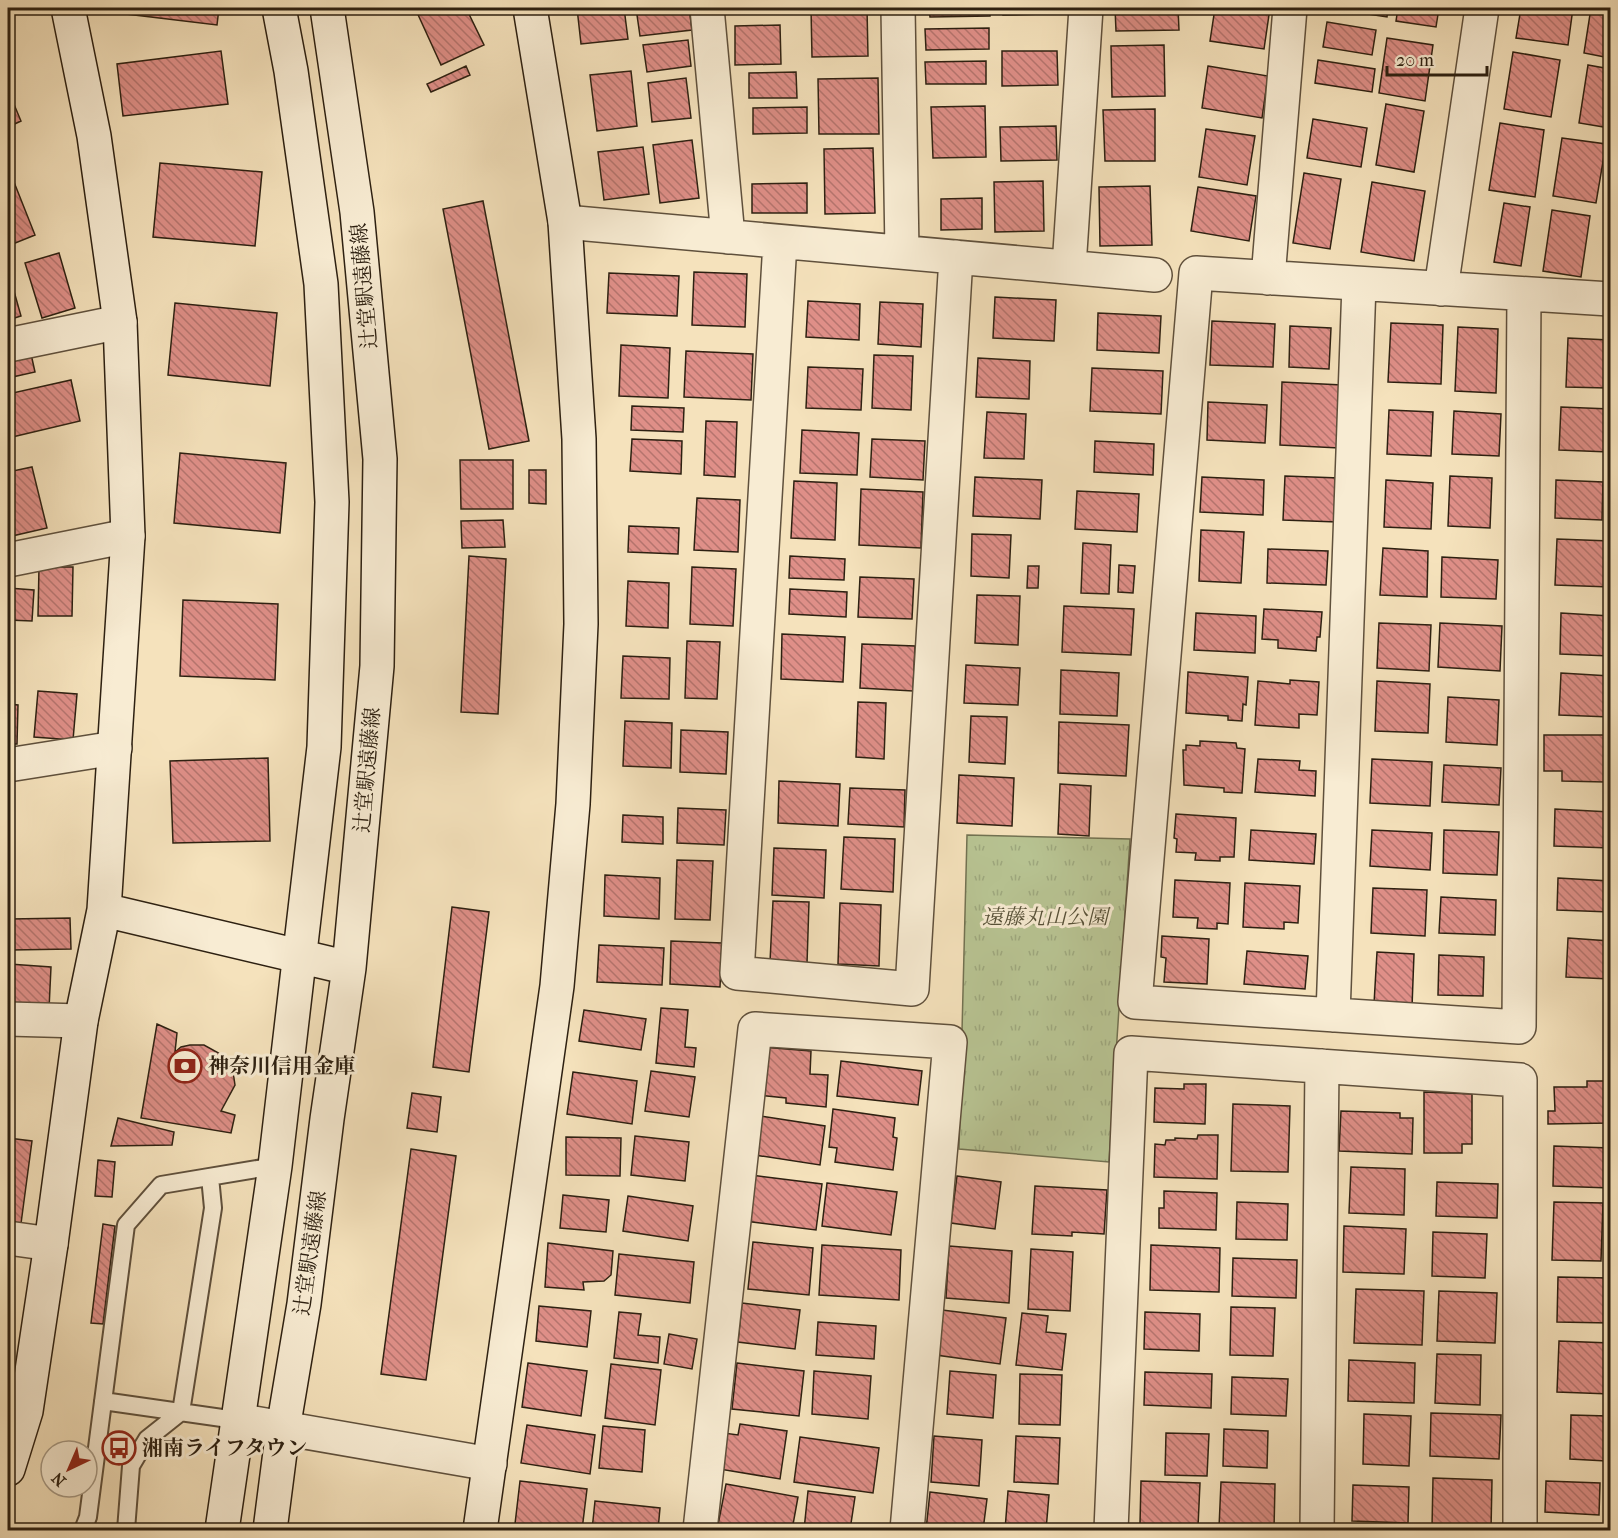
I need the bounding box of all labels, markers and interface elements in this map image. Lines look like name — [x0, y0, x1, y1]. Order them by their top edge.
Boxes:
scale bar — [1387, 39, 1488, 77]
text: 20 m — [1396, 50, 1434, 71]
street label: 辻堂駅遠藤線 — [347, 222, 381, 350]
street label: 辻堂駅遠藤線 — [350, 706, 384, 834]
park label: 遠藤丸山公園 — [982, 905, 1111, 929]
bank icon: 神奈川信用金庫 — [167, 1048, 203, 1084]
place label: 神奈川信用金庫 — [208, 1054, 355, 1078]
street label: 辻堂駅遠藤線 — [289, 1189, 331, 1317]
bus stop icon: 湘南ライフタウン — [101, 1430, 137, 1466]
place label: 湘南ライフタウン — [142, 1436, 307, 1460]
north arrow — [39, 1439, 99, 1499]
text: N — [47, 1468, 70, 1490]

